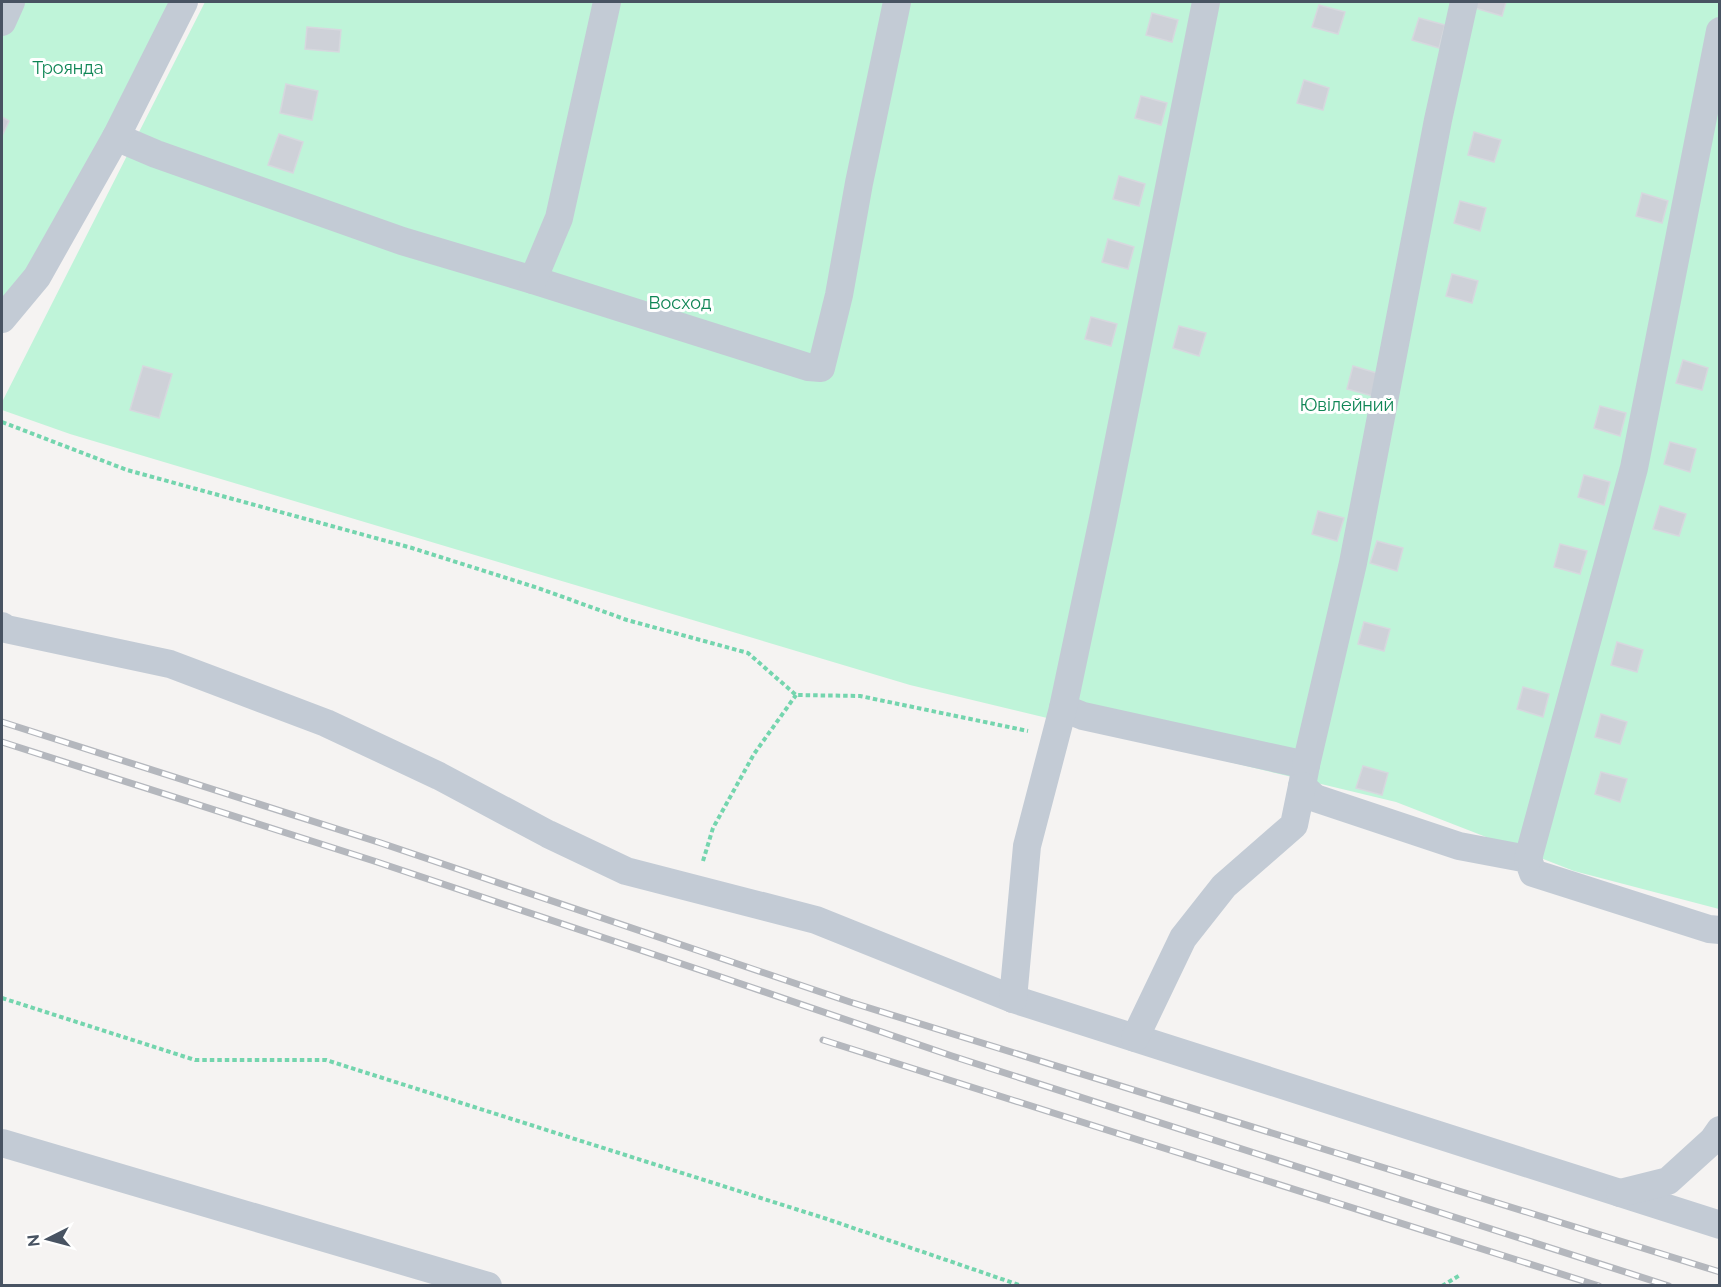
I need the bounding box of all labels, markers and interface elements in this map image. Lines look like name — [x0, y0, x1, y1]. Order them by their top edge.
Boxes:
park label: Троянда — [32, 57, 104, 78]
park label: Восход — [649, 292, 711, 313]
park label: Ювілейний — [1300, 394, 1394, 415]
north arrow — [18, 1209, 78, 1269]
text: N — [23, 1233, 44, 1248]

